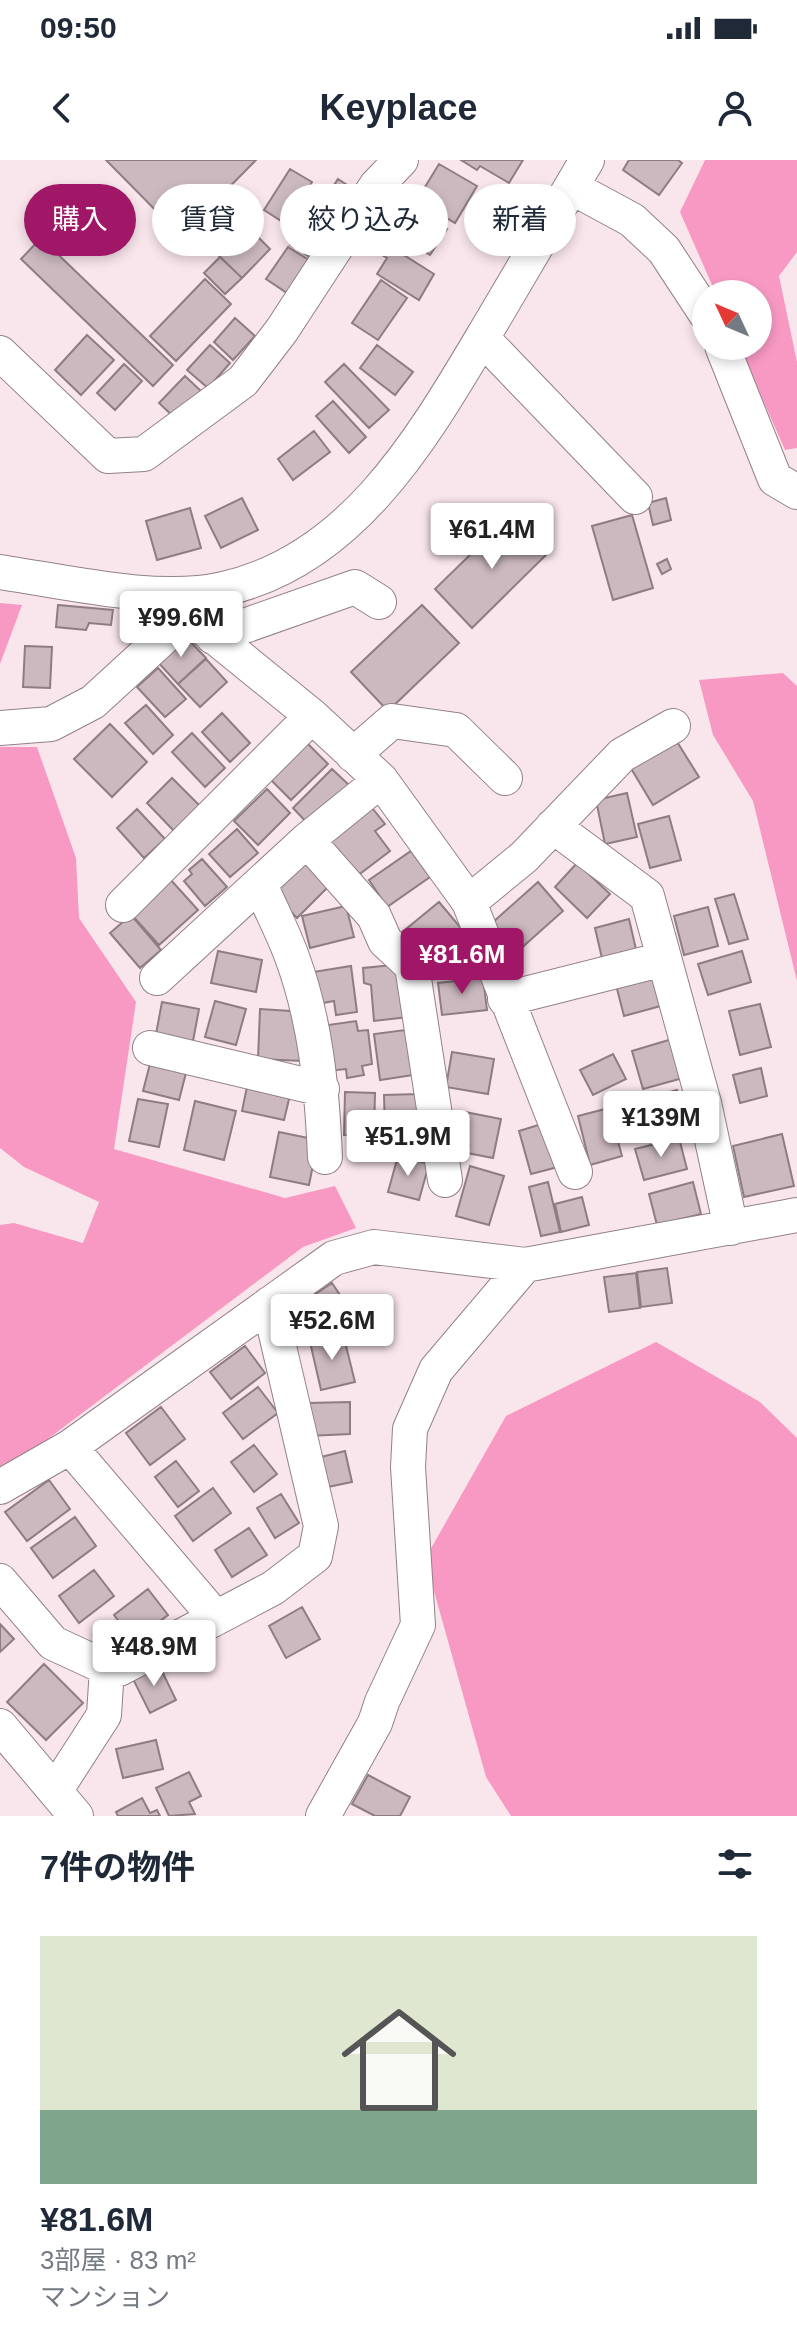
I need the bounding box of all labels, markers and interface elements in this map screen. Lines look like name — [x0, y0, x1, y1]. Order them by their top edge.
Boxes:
text: 09:50 — [40, 11, 117, 44]
icon: back — [40, 86, 84, 130]
icon: person — [713, 86, 757, 130]
text: Keyplace — [319, 87, 478, 128]
chip: 購入 — [24, 184, 136, 256]
chip: 賃貸 — [152, 184, 264, 256]
chip: 絞り込み — [280, 184, 448, 256]
chip: 新着 — [464, 184, 576, 256]
north arrow — [692, 280, 772, 360]
map controls — [692, 280, 772, 360]
pin: ¥61.4M — [427, 503, 557, 571]
text: ¥61.4M — [449, 514, 535, 544]
pin: ¥99.6M — [116, 591, 246, 659]
text: ¥99.6M — [138, 602, 224, 632]
pin: ¥81.6M — [397, 928, 527, 996]
text: ¥81.6M — [419, 939, 505, 969]
pin: ¥139M — [605, 1091, 717, 1159]
text: ¥139M — [621, 1102, 701, 1132]
pin: ¥51.9M — [343, 1110, 473, 1178]
text: ¥51.9M — [365, 1121, 451, 1151]
pin: ¥52.6M — [267, 1294, 397, 1362]
text: ¥52.6M — [289, 1305, 375, 1335]
pin: ¥48.9M — [89, 1620, 219, 1688]
text: ¥48.9M — [111, 1631, 197, 1661]
icon: filters — [713, 1842, 757, 1886]
text: 7件の物件 — [40, 1848, 195, 1886]
icon: home — [327, 1988, 471, 2132]
text: ¥81.6M — [40, 2200, 153, 2238]
text: 3部屋 · 83 m² — [40, 2245, 196, 2275]
text: マンション — [40, 2282, 170, 2312]

